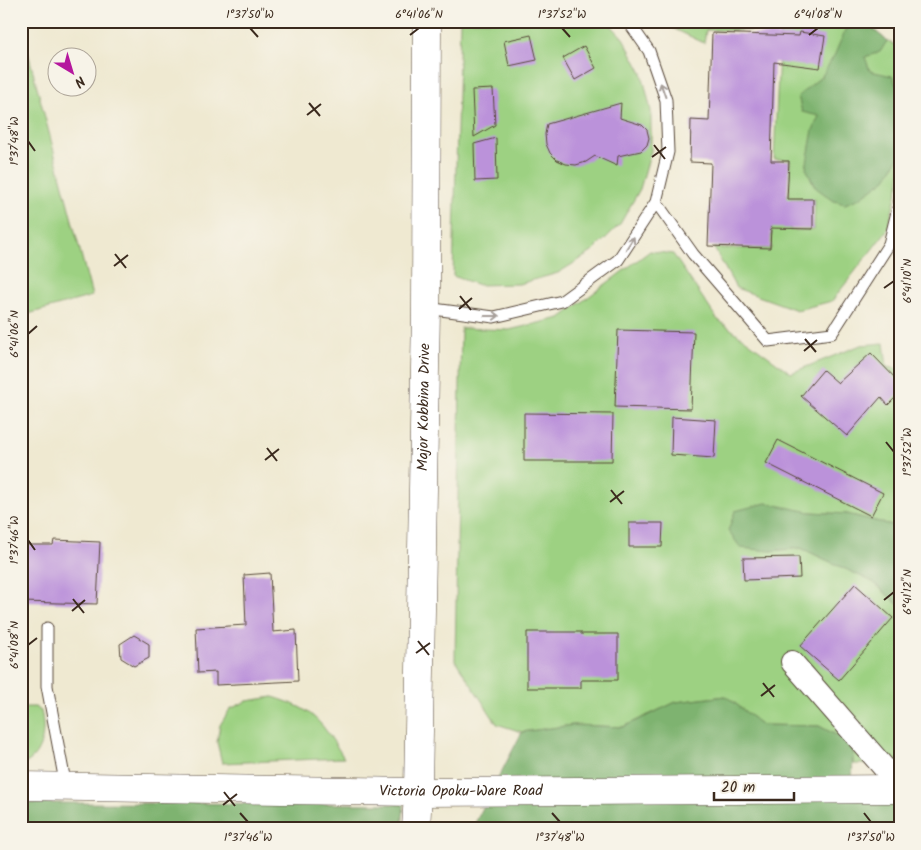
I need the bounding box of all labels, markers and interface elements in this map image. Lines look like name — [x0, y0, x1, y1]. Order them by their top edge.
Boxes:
text: 1°37'50"W — [226, 5, 274, 24]
text: 6°41'06"N — [395, 5, 443, 24]
text: 1°37'52"W — [538, 5, 586, 24]
text: 6°41'08"N — [794, 5, 842, 24]
north arrow — [48, 48, 98, 98]
text: N — [69, 70, 90, 93]
one-way arrow — [658, 83, 667, 98]
text: 1°37'48"W — [5, 116, 24, 166]
one-way arrow — [624, 236, 635, 250]
text: 6°41'10"N — [898, 259, 917, 303]
text: 6°41'06"N — [5, 310, 24, 358]
one-way arrow — [483, 311, 499, 321]
street label: Major Kobbina Drive — [411, 343, 437, 471]
text: 1°37'52"W — [898, 428, 917, 476]
text: 1°37'46"W — [5, 516, 24, 564]
text: 6°41'12"N — [898, 569, 917, 615]
text: 6°41'08"N — [5, 621, 24, 669]
scale bar — [714, 770, 794, 802]
text: 20 m — [721, 776, 755, 800]
street label: Victoria Opoku-Ware Road — [379, 779, 543, 804]
text: 1°37'46"W — [224, 828, 272, 847]
text: 1°37'48"W — [535, 828, 585, 847]
text: 1°37'50"W — [847, 828, 895, 847]

